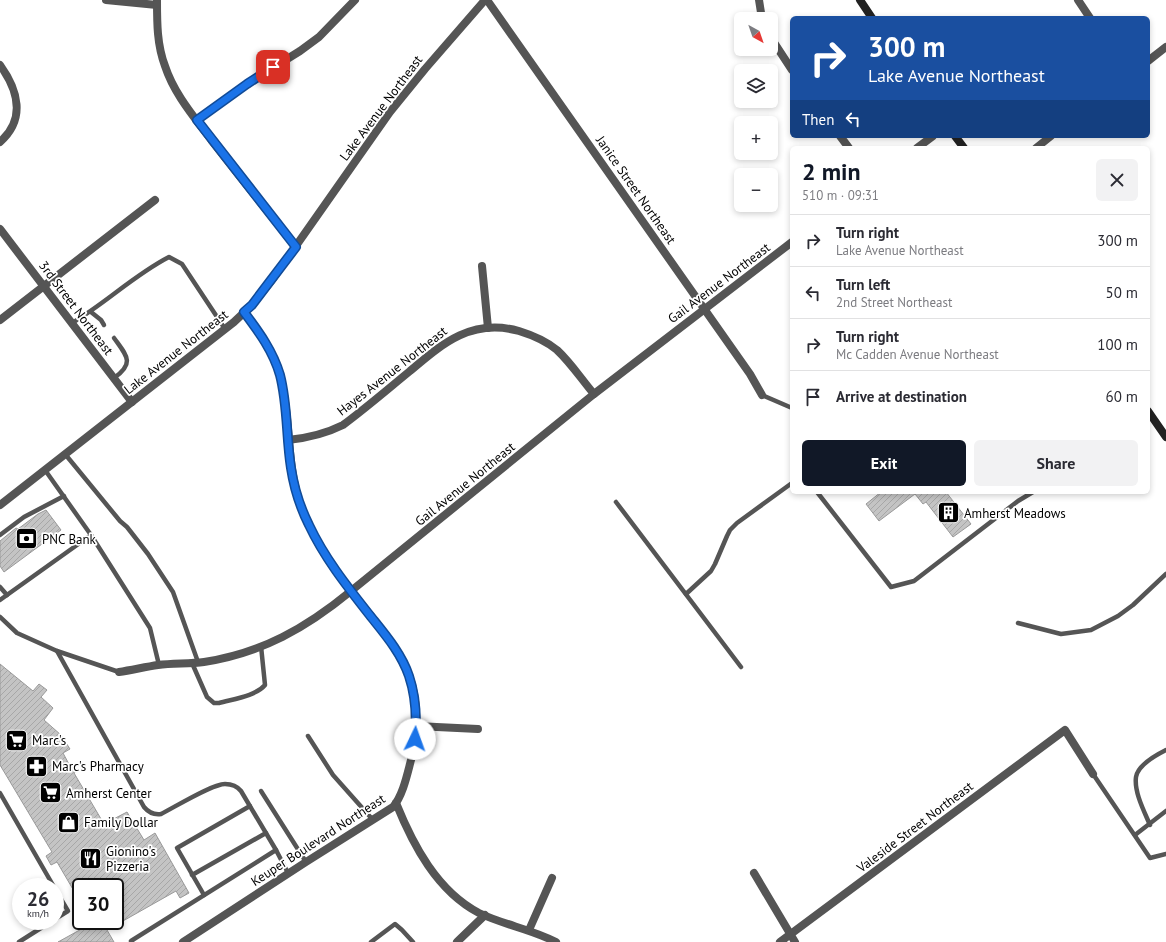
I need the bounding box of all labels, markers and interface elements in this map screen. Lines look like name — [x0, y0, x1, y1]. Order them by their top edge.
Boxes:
north arrow — [734, 12, 778, 56]
map controls — [734, 12, 778, 212]
text: 300 m — [868, 28, 945, 65]
icon: right — [802, 32, 854, 84]
pin — [256, 50, 290, 84]
street label: Lake Avenue Northeast — [336, 51, 427, 164]
icon: arrive — [262, 56, 284, 78]
button: layers — [734, 64, 778, 108]
text: Lake Avenue Northeast — [868, 64, 1045, 87]
icon: left — [842, 108, 864, 130]
text: Then — [802, 110, 834, 129]
button: + — [734, 116, 778, 160]
street label: Janice Street Northeast — [592, 132, 680, 248]
text: 2 min — [802, 156, 861, 187]
button: close — [1096, 159, 1138, 201]
button: − — [734, 168, 778, 212]
text: 510 m · 09:31 — [802, 187, 879, 204]
text: Turn right — [836, 223, 899, 242]
icon: right — [802, 230, 824, 252]
text: 300 m — [1097, 231, 1138, 250]
street label: Gail Avenue Northeast — [664, 239, 774, 327]
text: Lake Avenue Northeast — [836, 242, 964, 259]
street label: 3rd Street Northeast — [35, 258, 117, 359]
text: Turn left — [836, 275, 890, 294]
icon: left — [802, 282, 824, 304]
text: 50 m — [1105, 283, 1138, 302]
text: 2nd Street Northeast — [836, 294, 952, 311]
street label: Lake Avenue Northeast — [120, 306, 232, 398]
street label: Hayes Avenue Northeast — [333, 322, 451, 419]
text: Turn right — [836, 327, 899, 346]
icon: right — [802, 334, 824, 356]
text: 100 m — [1097, 335, 1138, 354]
text: Mc Cadden Avenue Northeast — [836, 346, 999, 363]
icon: arrive — [802, 386, 824, 408]
text: Arrive at destination — [836, 387, 967, 406]
text: 60 m — [1105, 387, 1138, 406]
street label: Gail Avenue Northeast — [412, 438, 519, 530]
button: Exit — [802, 440, 966, 486]
button: Share — [974, 440, 1138, 486]
building icon: Amherst Meadows — [935, 500, 961, 526]
place label: Amherst Meadows — [964, 505, 1066, 522]
bank icon: PNC Bank — [13, 526, 39, 552]
place label: PNC Bank — [42, 531, 97, 548]
position arrow — [394, 718, 436, 760]
supermarket icon: Marc's — [3, 727, 29, 753]
place label: Marc's — [32, 732, 66, 749]
pharmacy icon: Marc's Pharmacy — [23, 753, 49, 779]
place label: Marc's Pharmacy — [52, 758, 144, 775]
street label: Valeside Street Northeast — [853, 777, 977, 877]
supermarket icon: Amherst Center — [38, 780, 64, 806]
place label: Amherst Center — [66, 785, 152, 802]
street label: Keuper Boulevard Northeast — [248, 790, 389, 890]
shop icon: Family Dollar — [55, 809, 81, 835]
place label: Family Dollar — [84, 814, 159, 831]
place label: Gionino's Pizzeria — [106, 843, 156, 875]
restaurant icon: Gionino's Pizzeria — [78, 845, 104, 871]
speed limit sign: 30 — [72, 878, 124, 930]
text: 26 — [27, 886, 49, 912]
text: km/h — [27, 907, 49, 920]

